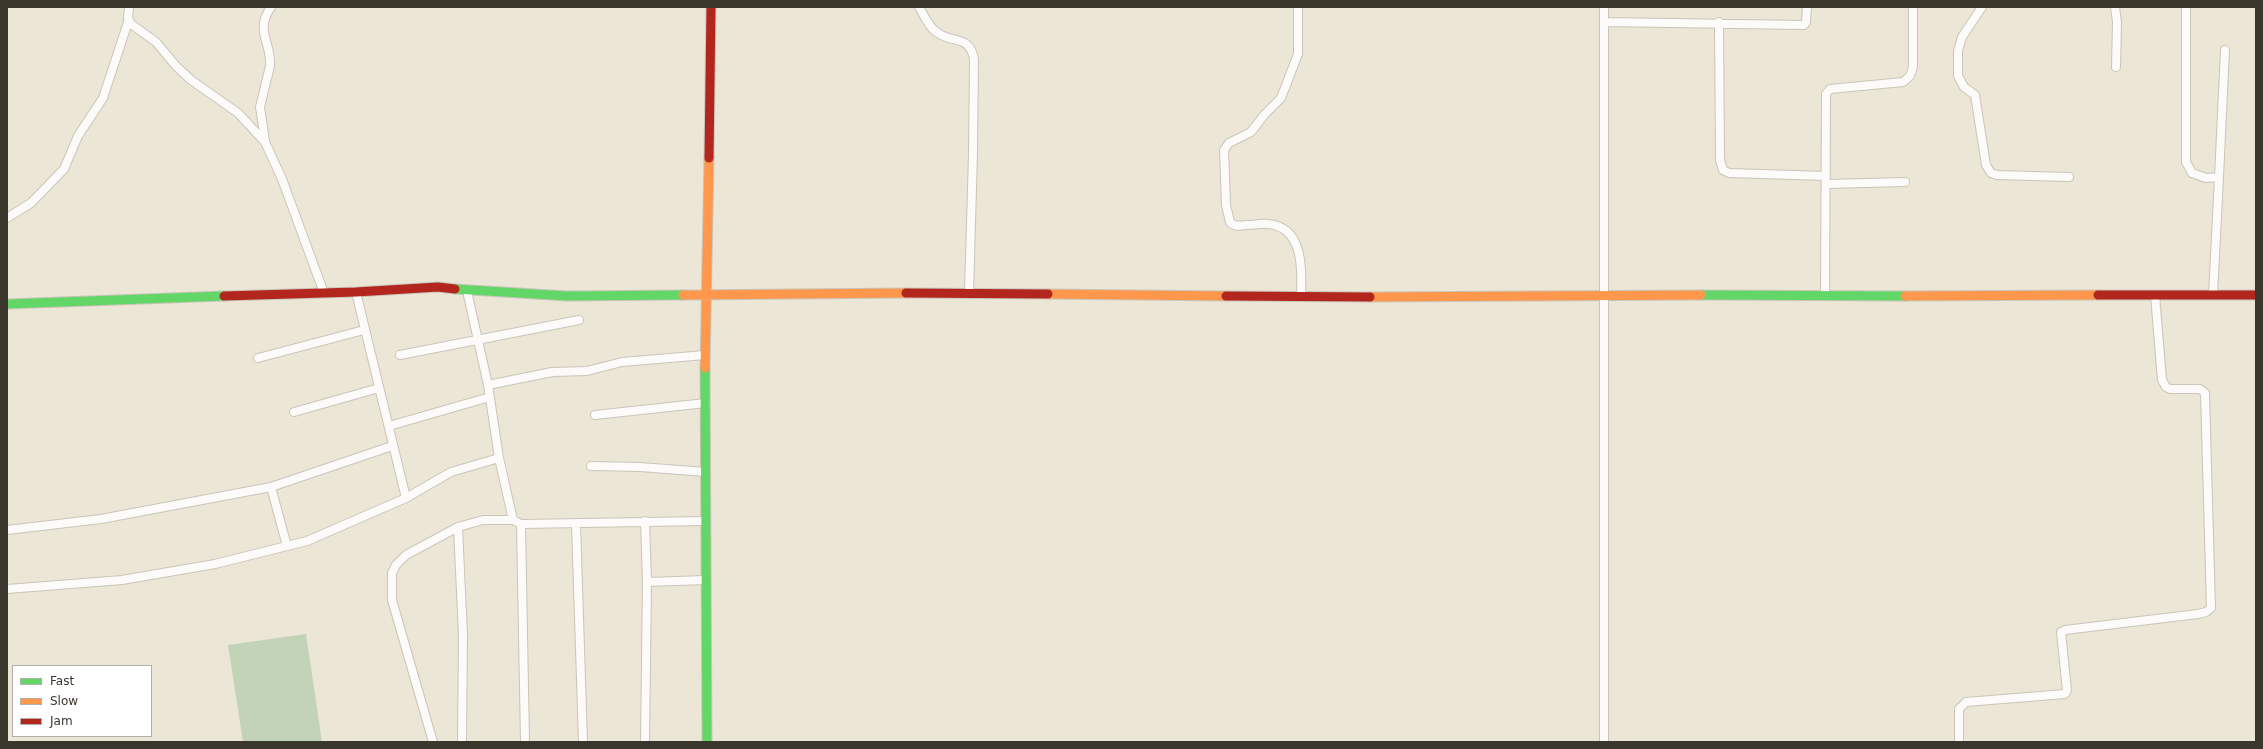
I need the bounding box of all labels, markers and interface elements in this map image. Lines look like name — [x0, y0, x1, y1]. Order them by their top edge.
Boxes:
legend — [12, 665, 152, 737]
text: Fast — [50, 674, 74, 688]
text: Slow — [50, 694, 78, 708]
text: Jam — [50, 714, 73, 728]

